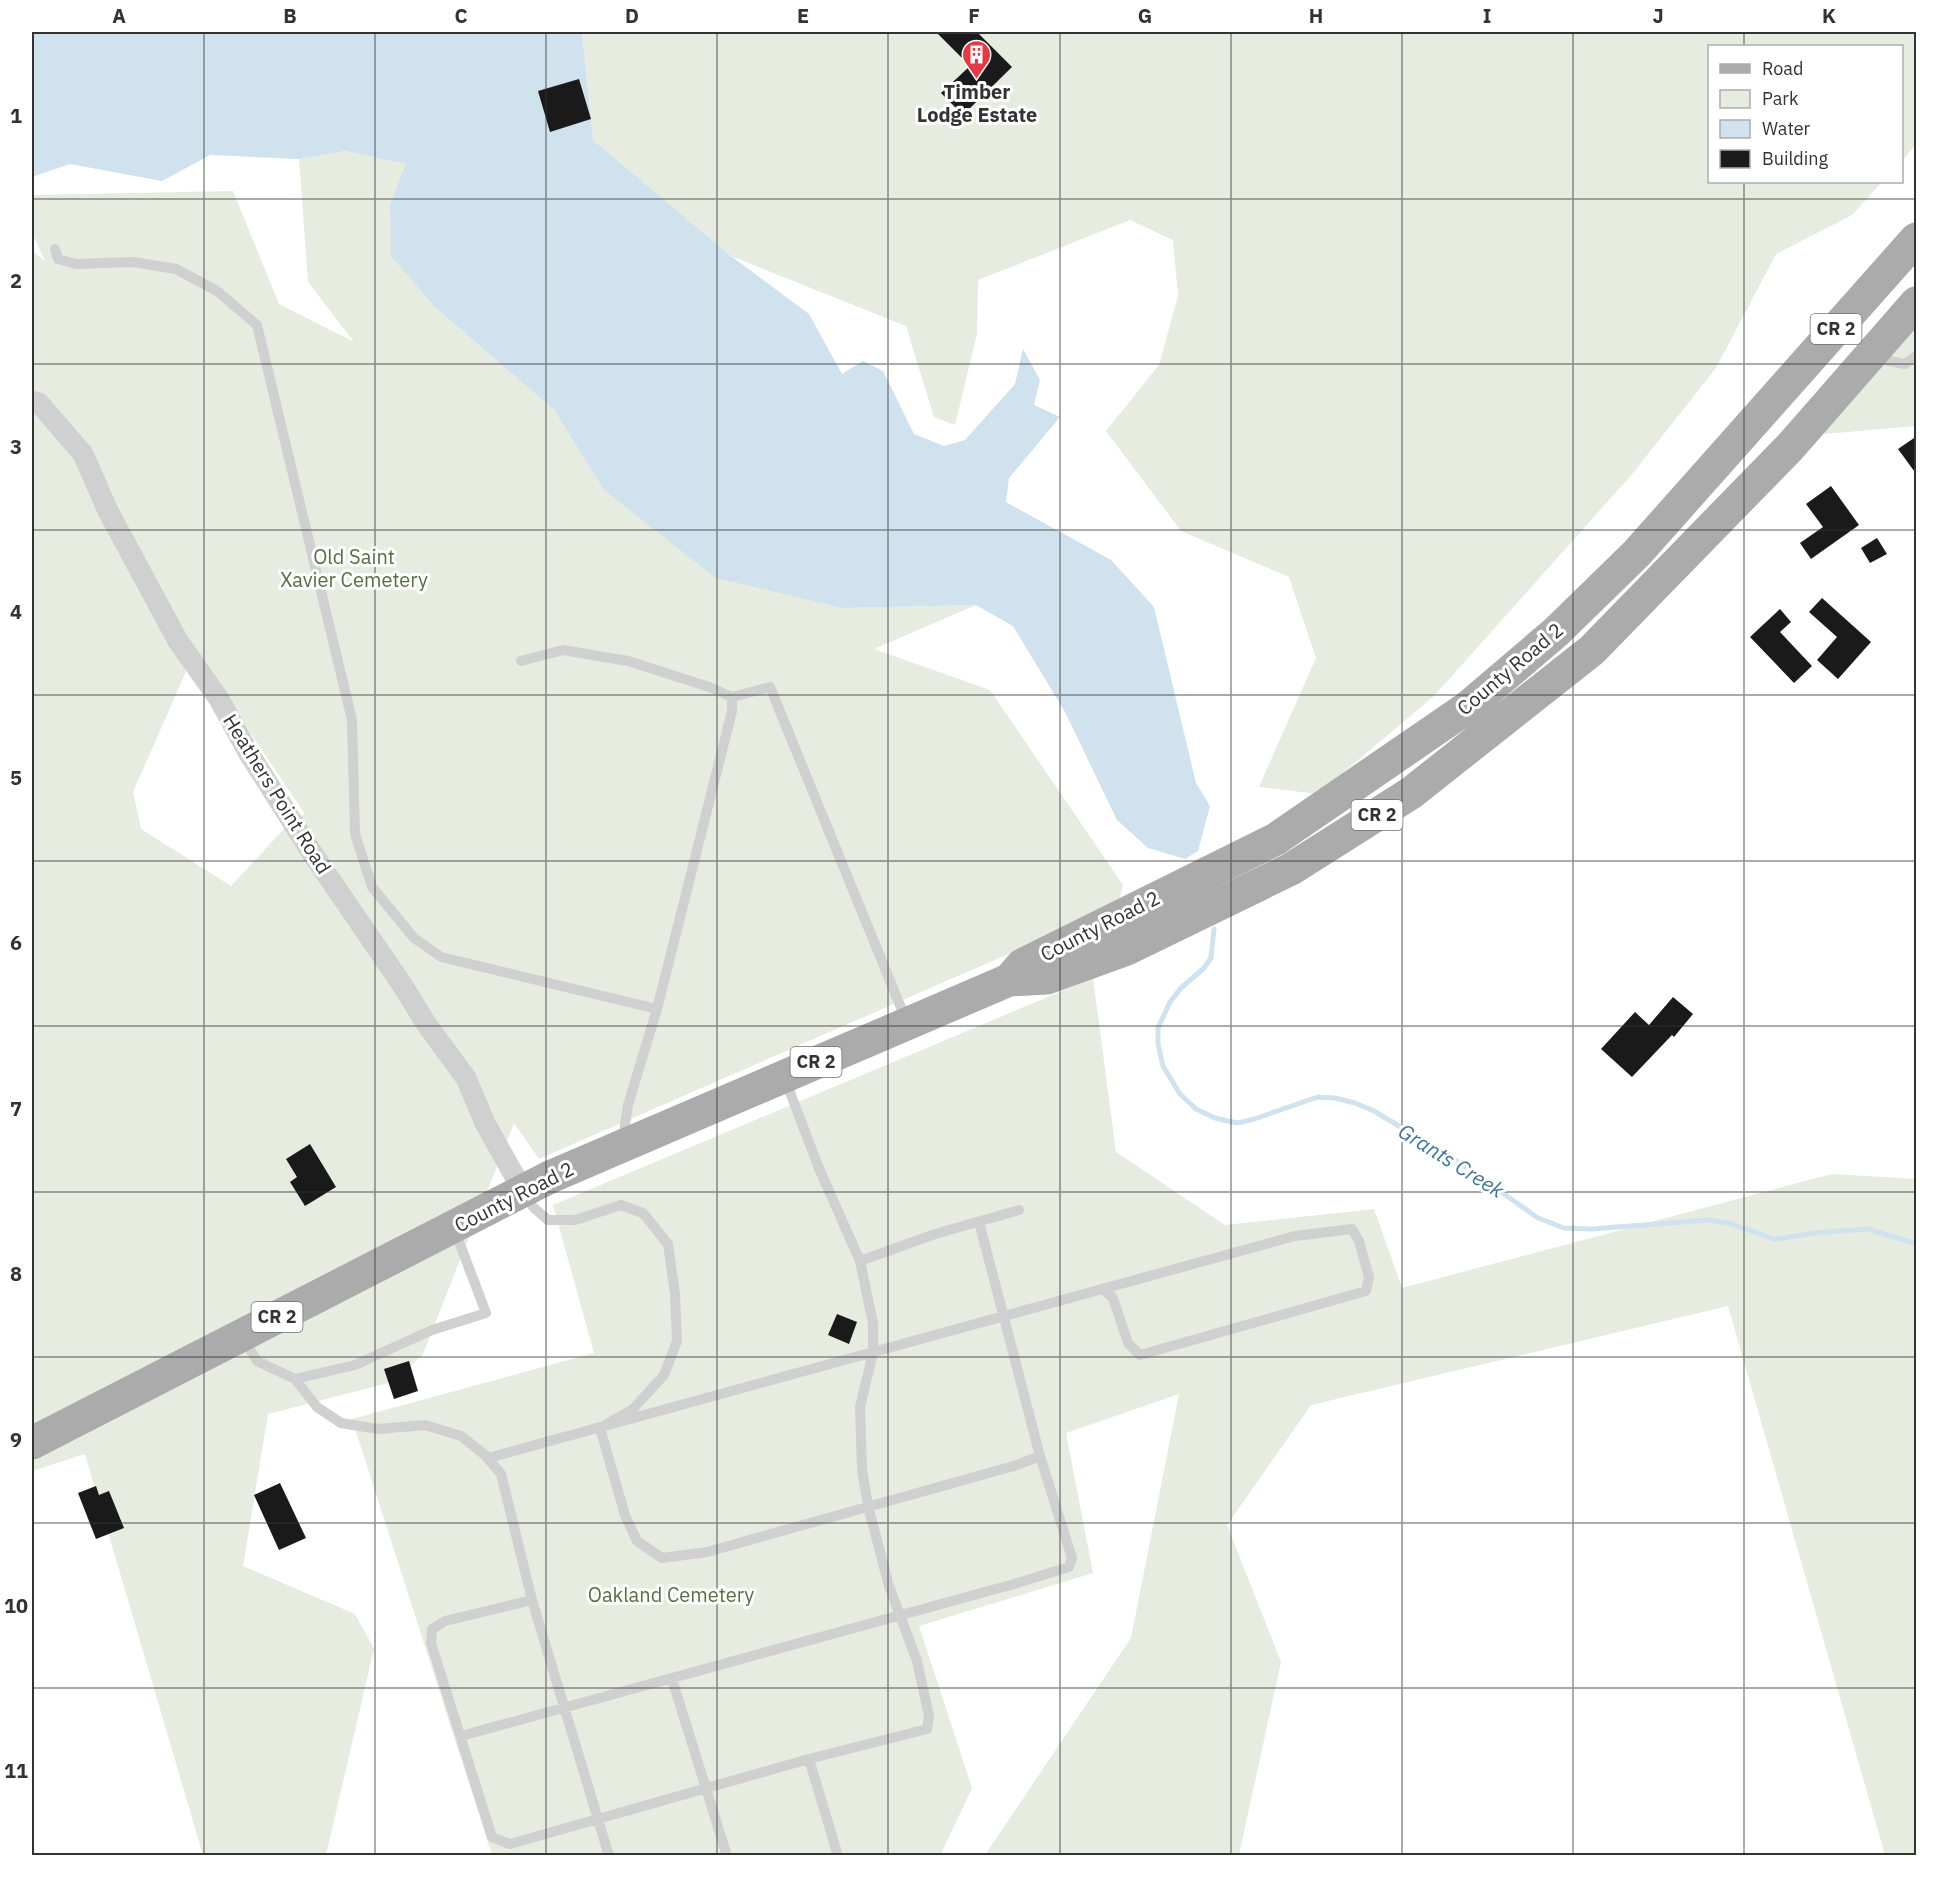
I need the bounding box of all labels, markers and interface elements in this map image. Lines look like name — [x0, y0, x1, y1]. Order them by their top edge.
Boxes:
text: A — [112, 2, 126, 29]
text: B — [283, 2, 297, 29]
text: C — [454, 2, 468, 29]
text: D — [625, 2, 639, 29]
text: E — [797, 2, 809, 29]
text: F — [968, 2, 980, 29]
text: G — [1138, 2, 1152, 29]
text: H — [1309, 2, 1323, 29]
text: I — [1483, 2, 1491, 29]
text: J — [1652, 2, 1664, 29]
text: K — [1822, 2, 1836, 29]
building icon: Timber Lodge Estate — [961, 38, 993, 80]
legend — [1708, 45, 1903, 183]
text: Road — [1762, 57, 1803, 80]
place label: Timber Lodge Estate — [917, 78, 1037, 128]
text: Park — [1762, 87, 1799, 110]
text: 1 — [10, 102, 22, 129]
text: Water — [1762, 117, 1811, 140]
text: Building — [1762, 147, 1829, 170]
text: 2 — [10, 267, 22, 294]
road number: CR 2 — [1810, 314, 1862, 344]
text: 3 — [10, 433, 22, 460]
park label: Old Saint Xavier Cemetery — [280, 543, 428, 593]
text: 4 — [10, 598, 22, 625]
street label: County Road 2 — [1451, 616, 1568, 721]
street label: Heathers Point Road — [217, 709, 338, 879]
text: 5 — [10, 764, 22, 791]
road number: CR 2 — [1352, 800, 1402, 830]
street label: County Road 2 — [1035, 884, 1164, 967]
text: 6 — [10, 929, 22, 956]
road number: CR 2 — [790, 1047, 842, 1077]
text: 7 — [10, 1095, 22, 1122]
water label: Grants Creek — [1393, 1117, 1511, 1204]
street label: County Road 2 — [449, 1155, 578, 1238]
text: 8 — [10, 1260, 22, 1287]
road number: CR 2 — [252, 1302, 302, 1332]
text: 9 — [10, 1426, 22, 1453]
park label: Oakland Cemetery — [588, 1581, 754, 1608]
text: 10 — [4, 1592, 28, 1619]
text: 11 — [4, 1757, 28, 1784]

